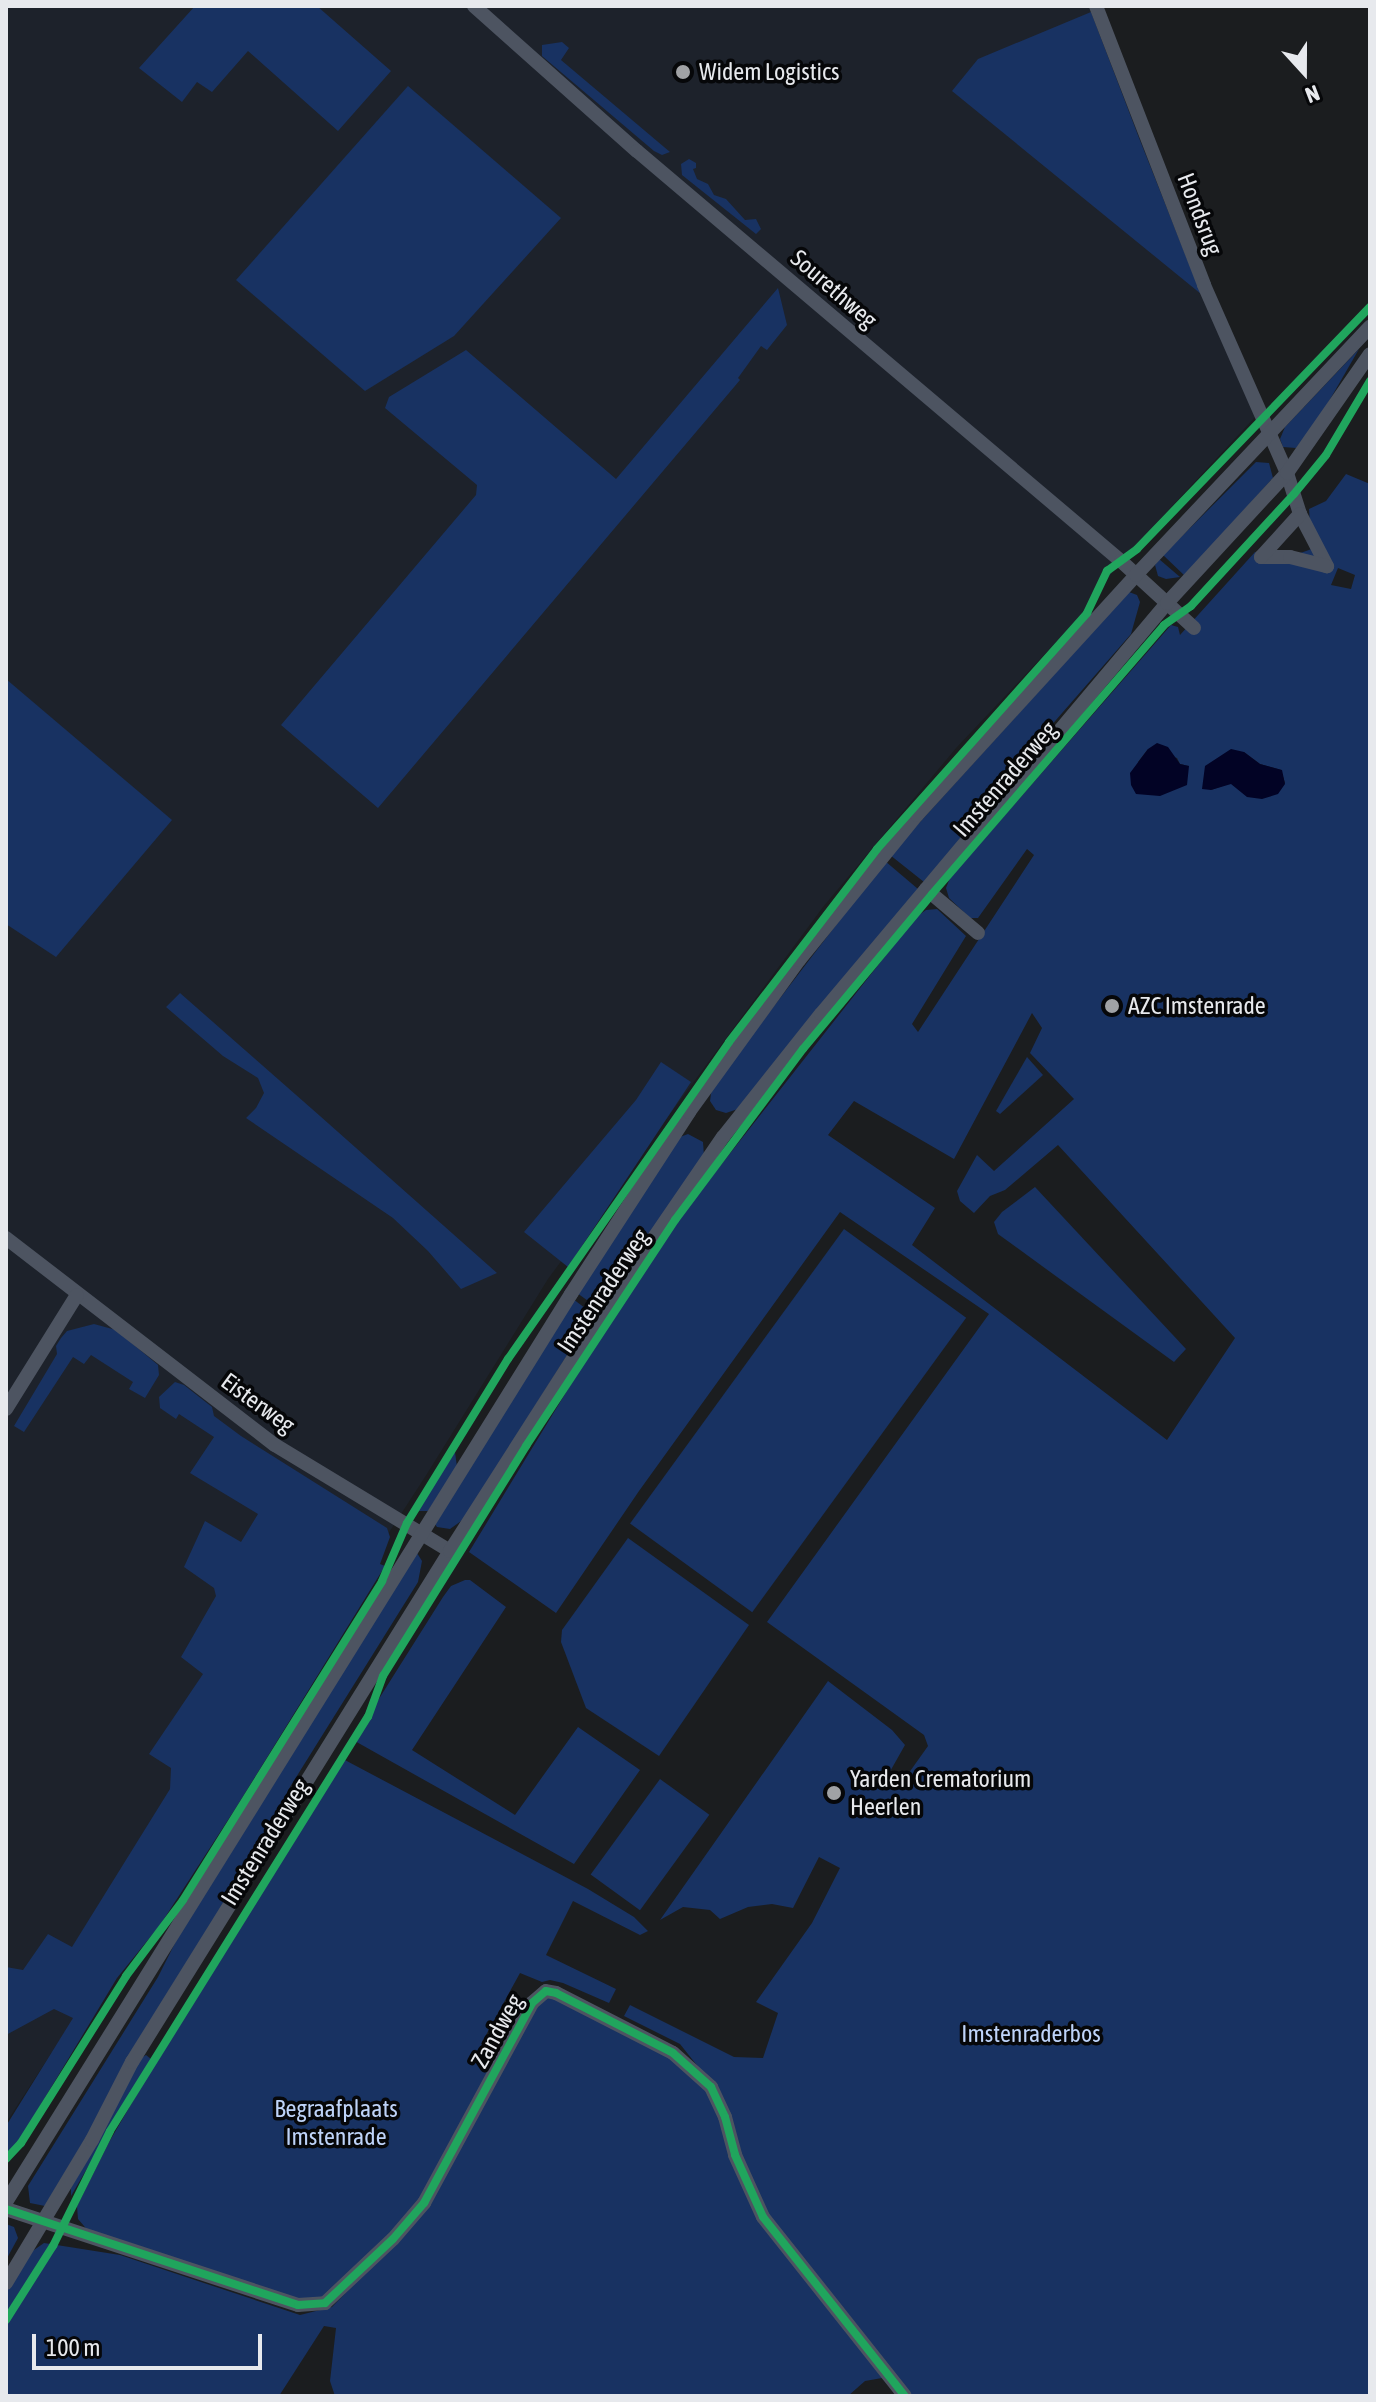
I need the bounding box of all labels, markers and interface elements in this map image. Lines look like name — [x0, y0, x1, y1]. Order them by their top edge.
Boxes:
north arrow — [1264, 32, 1344, 112]
place label: Widem Logistics — [699, 58, 839, 86]
marker: Widem Logistics — [674, 63, 692, 81]
text: N — [1302, 80, 1323, 109]
street label: Hondsrug — [1171, 169, 1229, 259]
street label: Sourethweg — [785, 244, 883, 334]
street label: Imstenraderweg — [947, 715, 1063, 843]
place label: AZC Imstenrade — [1128, 992, 1266, 1020]
marker: AZC Imstenrade — [1103, 997, 1121, 1015]
street label: Imstenraderweg — [551, 1223, 655, 1359]
street label: Eisterweg — [215, 1367, 301, 1439]
place label: Yarden Crematorium Heerlen — [850, 1765, 1031, 1821]
street label: Imstenraderweg — [215, 1774, 315, 1910]
marker: Yarden Crematorium Heerlen — [825, 1784, 843, 1802]
street label: Zandweg — [465, 1989, 529, 2073]
park label: Imstenraderbos — [961, 2020, 1101, 2048]
park label: Begraafplaats Imstenrade — [274, 2095, 398, 2151]
scale bar — [36, 2318, 266, 2368]
text: 100 m — [46, 2334, 100, 2361]

